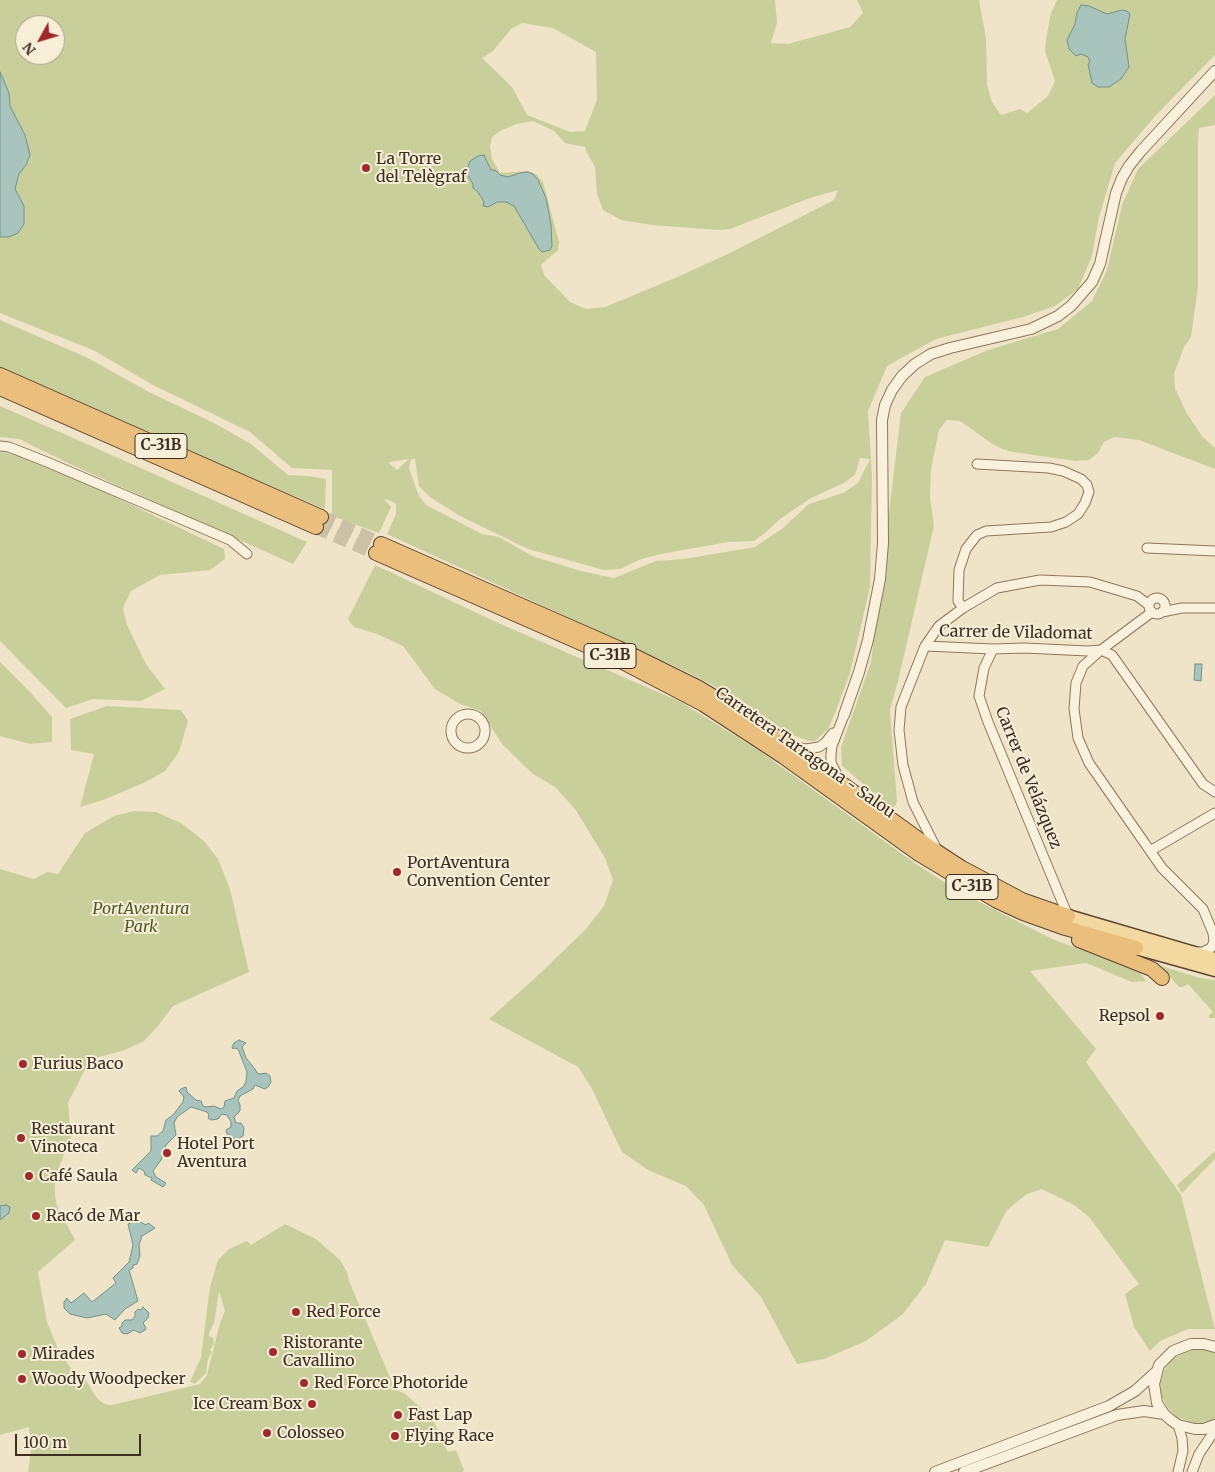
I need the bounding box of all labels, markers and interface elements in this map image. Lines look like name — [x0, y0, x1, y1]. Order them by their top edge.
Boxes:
north arrow — [15, 15, 65, 65]
text: N — [19, 39, 40, 59]
place label: La Torre del Telègraf — [376, 149, 467, 187]
marker: La Torre del Telègraf — [360, 162, 372, 174]
road number: C-31B — [135, 434, 187, 458]
street label: Carrer de Viladomat — [939, 622, 1093, 644]
road number: C-31B — [584, 644, 636, 668]
street label: Carretera Tarragona - Salou — [711, 683, 899, 823]
street label: Carrer de Velázquez — [991, 704, 1065, 852]
place label: PortAventura Convention Center — [407, 853, 550, 891]
marker: PortAventura Convention Center — [391, 866, 403, 878]
road number: C-31B — [946, 874, 998, 900]
park label: PortAventura Park — [92, 899, 190, 937]
place label: Repsol — [1099, 1006, 1150, 1026]
marker: Repsol — [1154, 1010, 1166, 1022]
place label: Furius Baco — [33, 1054, 123, 1074]
marker: Furius Baco — [17, 1058, 29, 1070]
place label: Restaurant Vinoteca — [31, 1119, 115, 1157]
marker: Restaurant Vinoteca — [15, 1132, 27, 1144]
place label: Hotel Port Aventura — [177, 1134, 255, 1172]
marker: Hotel Port Aventura — [161, 1147, 173, 1159]
place label: Café Saula — [39, 1166, 118, 1186]
marker: Café Saula — [23, 1170, 35, 1182]
place label: Racó de Mar — [46, 1206, 140, 1226]
marker: Racó de Mar — [30, 1210, 42, 1222]
place label: Red Force — [306, 1302, 381, 1322]
marker: Red Force — [290, 1306, 302, 1318]
place label: Ristorante Cavallino — [283, 1333, 363, 1371]
place label: Mirades — [32, 1344, 95, 1364]
marker: Ristorante Cavallino — [267, 1346, 279, 1358]
marker: Mirades — [16, 1348, 28, 1360]
place label: Woody Woodpecker — [32, 1369, 186, 1389]
marker: Woody Woodpecker — [16, 1373, 28, 1385]
place label: Red Force Photoride — [314, 1373, 468, 1393]
marker: Red Force Photoride — [298, 1377, 310, 1389]
place label: Ice Cream Box — [193, 1394, 302, 1414]
marker: Ice Cream Box — [306, 1398, 318, 1410]
place label: Fast Lap — [408, 1405, 472, 1425]
marker: Fast Lap — [392, 1409, 404, 1421]
place label: Colosseo — [277, 1423, 344, 1443]
scale bar — [18, 1424, 144, 1456]
place label: Flying Race — [405, 1426, 494, 1446]
marker: Colosseo — [261, 1427, 273, 1439]
marker: Flying Race — [389, 1430, 401, 1442]
text: 100 m — [23, 1433, 67, 1452]

